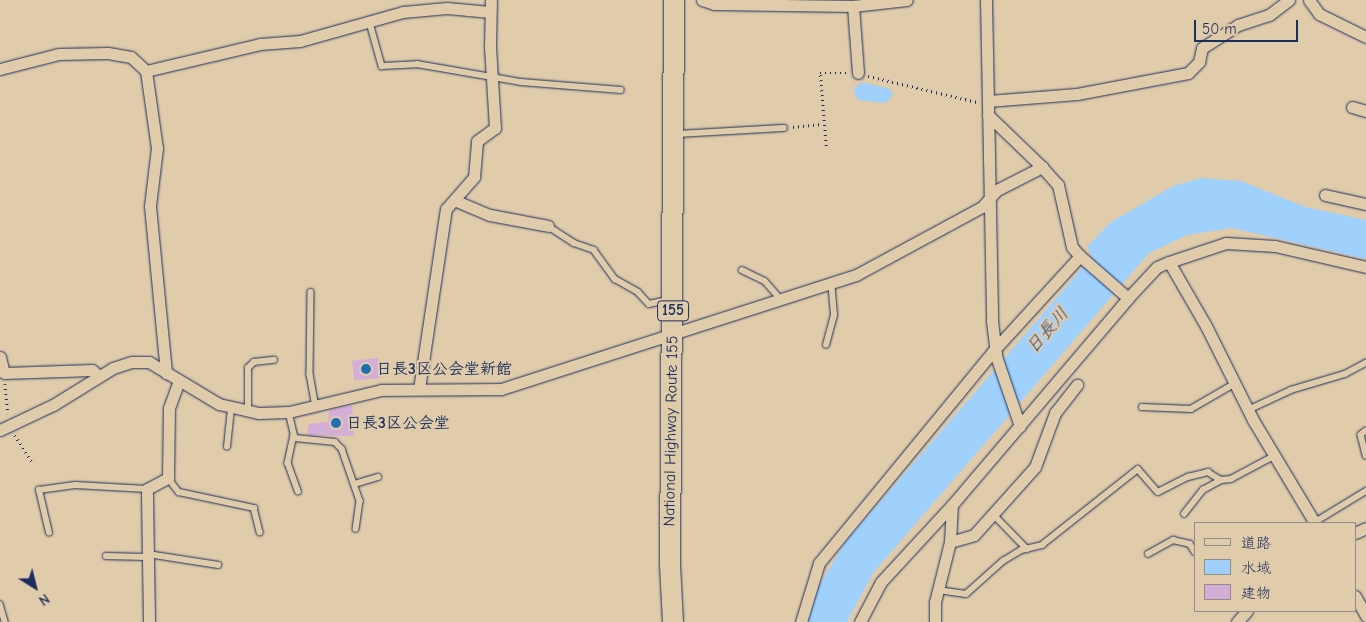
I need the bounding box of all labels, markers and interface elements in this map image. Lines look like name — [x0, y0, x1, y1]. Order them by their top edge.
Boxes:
scale bar — [1196, 10, 1300, 42]
text: 50 m — [1202, 20, 1237, 38]
road number: 155 — [657, 298, 689, 324]
water label: 日長川 — [1022, 304, 1074, 358]
street label: National Highway Route 155 — [660, 335, 682, 527]
place label: 日長3区公会堂新館 — [376, 359, 512, 379]
marker: 日長3区公会堂新館 — [360, 363, 372, 375]
place label: 日長3区公会堂 — [346, 413, 450, 433]
marker: 日長3区公会堂 — [330, 417, 342, 429]
legend — [1194, 522, 1356, 612]
text: 道路 — [1241, 534, 1271, 552]
text: 水域 — [1241, 559, 1271, 577]
north arrow — [10, 562, 60, 612]
text: 建物 — [1241, 584, 1271, 602]
text: N — [35, 590, 53, 609]

